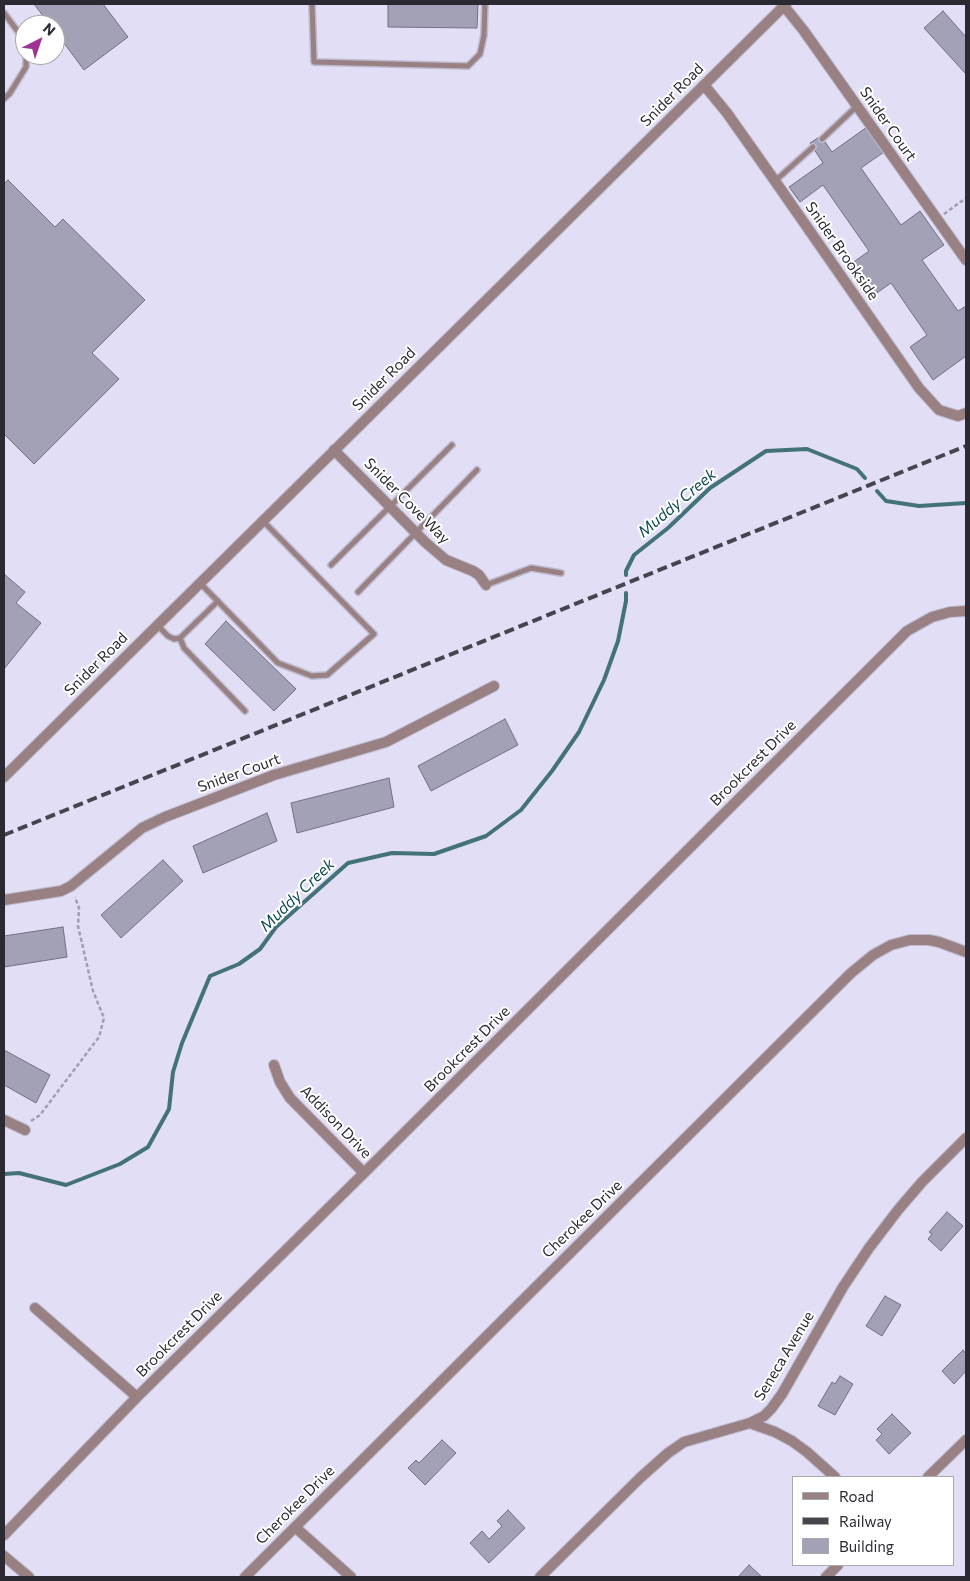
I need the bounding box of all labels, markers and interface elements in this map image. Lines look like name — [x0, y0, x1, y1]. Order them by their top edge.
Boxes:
north arrow — [15, 15, 65, 65]
text: N — [40, 19, 59, 39]
street label: Snider Road — [637, 60, 707, 130]
street label: Snider Court — [856, 83, 920, 165]
street label: Snider Brookside — [802, 199, 882, 303]
street label: Snider Road — [349, 344, 419, 414]
street label: Snider Cove Way — [360, 454, 454, 548]
water label: Muddy Creek — [634, 465, 720, 541]
street label: Snider Road — [61, 629, 131, 699]
street label: Brookcrest Drive — [706, 716, 800, 810]
street label: Snider Court — [195, 750, 283, 796]
water label: Muddy Creek — [256, 855, 338, 935]
street label: Brookcrest Drive — [420, 1002, 514, 1096]
street label: Addison Drive — [297, 1082, 375, 1162]
street label: Cherokee Drive — [538, 1176, 626, 1262]
street label: Brookcrest Drive — [132, 1287, 226, 1381]
street label: Seneca Avenue — [750, 1308, 818, 1404]
street label: Cherokee Drive — [252, 1462, 338, 1548]
legend — [792, 1476, 955, 1566]
text: Road — [839, 1487, 874, 1505]
text: Railway — [839, 1512, 892, 1530]
text: Building — [839, 1537, 894, 1555]

